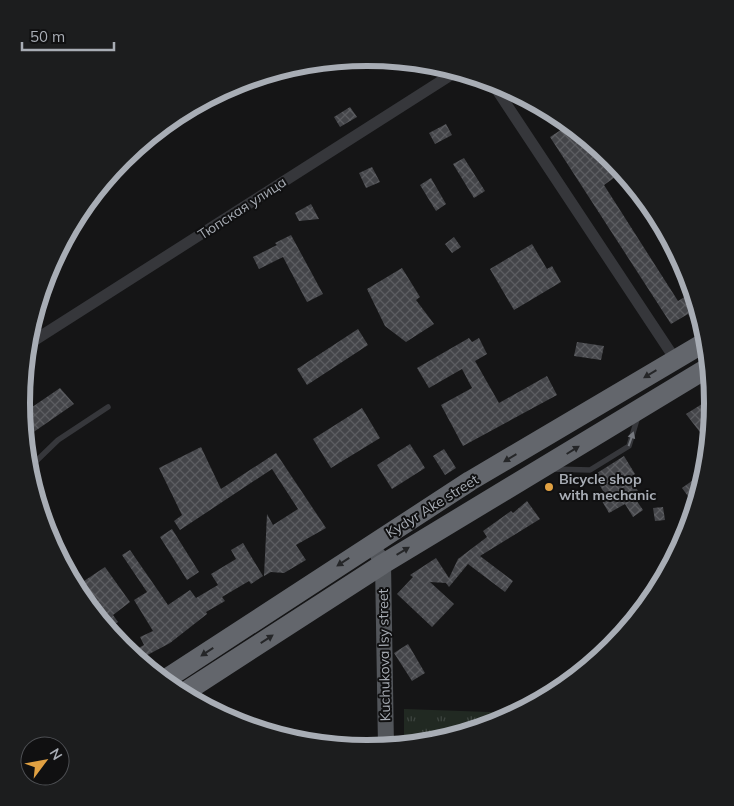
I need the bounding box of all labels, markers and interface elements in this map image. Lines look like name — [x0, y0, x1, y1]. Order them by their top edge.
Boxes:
scale bar — [22, 20, 115, 52]
text: 50 m — [30, 27, 65, 46]
street label: Тюпская улица — [194, 173, 290, 243]
one-way arrow — [643, 370, 656, 379]
one-way arrow — [627, 431, 635, 446]
one-way arrow — [566, 445, 579, 455]
one-way arrow — [504, 453, 517, 462]
street label: Kydyr Ake street — [382, 470, 482, 542]
place label: Bicycle shop with mechanic — [559, 470, 656, 504]
marker: Bicycle shop with mechanic — [543, 481, 555, 493]
one-way arrow — [397, 547, 410, 556]
one-way arrow — [336, 557, 349, 567]
street label: Kuchukova Isy street — [374, 588, 394, 722]
one-way arrow — [260, 634, 273, 644]
one-way arrow — [200, 647, 214, 657]
north arrow — [20, 736, 70, 786]
text: N — [46, 745, 66, 763]

